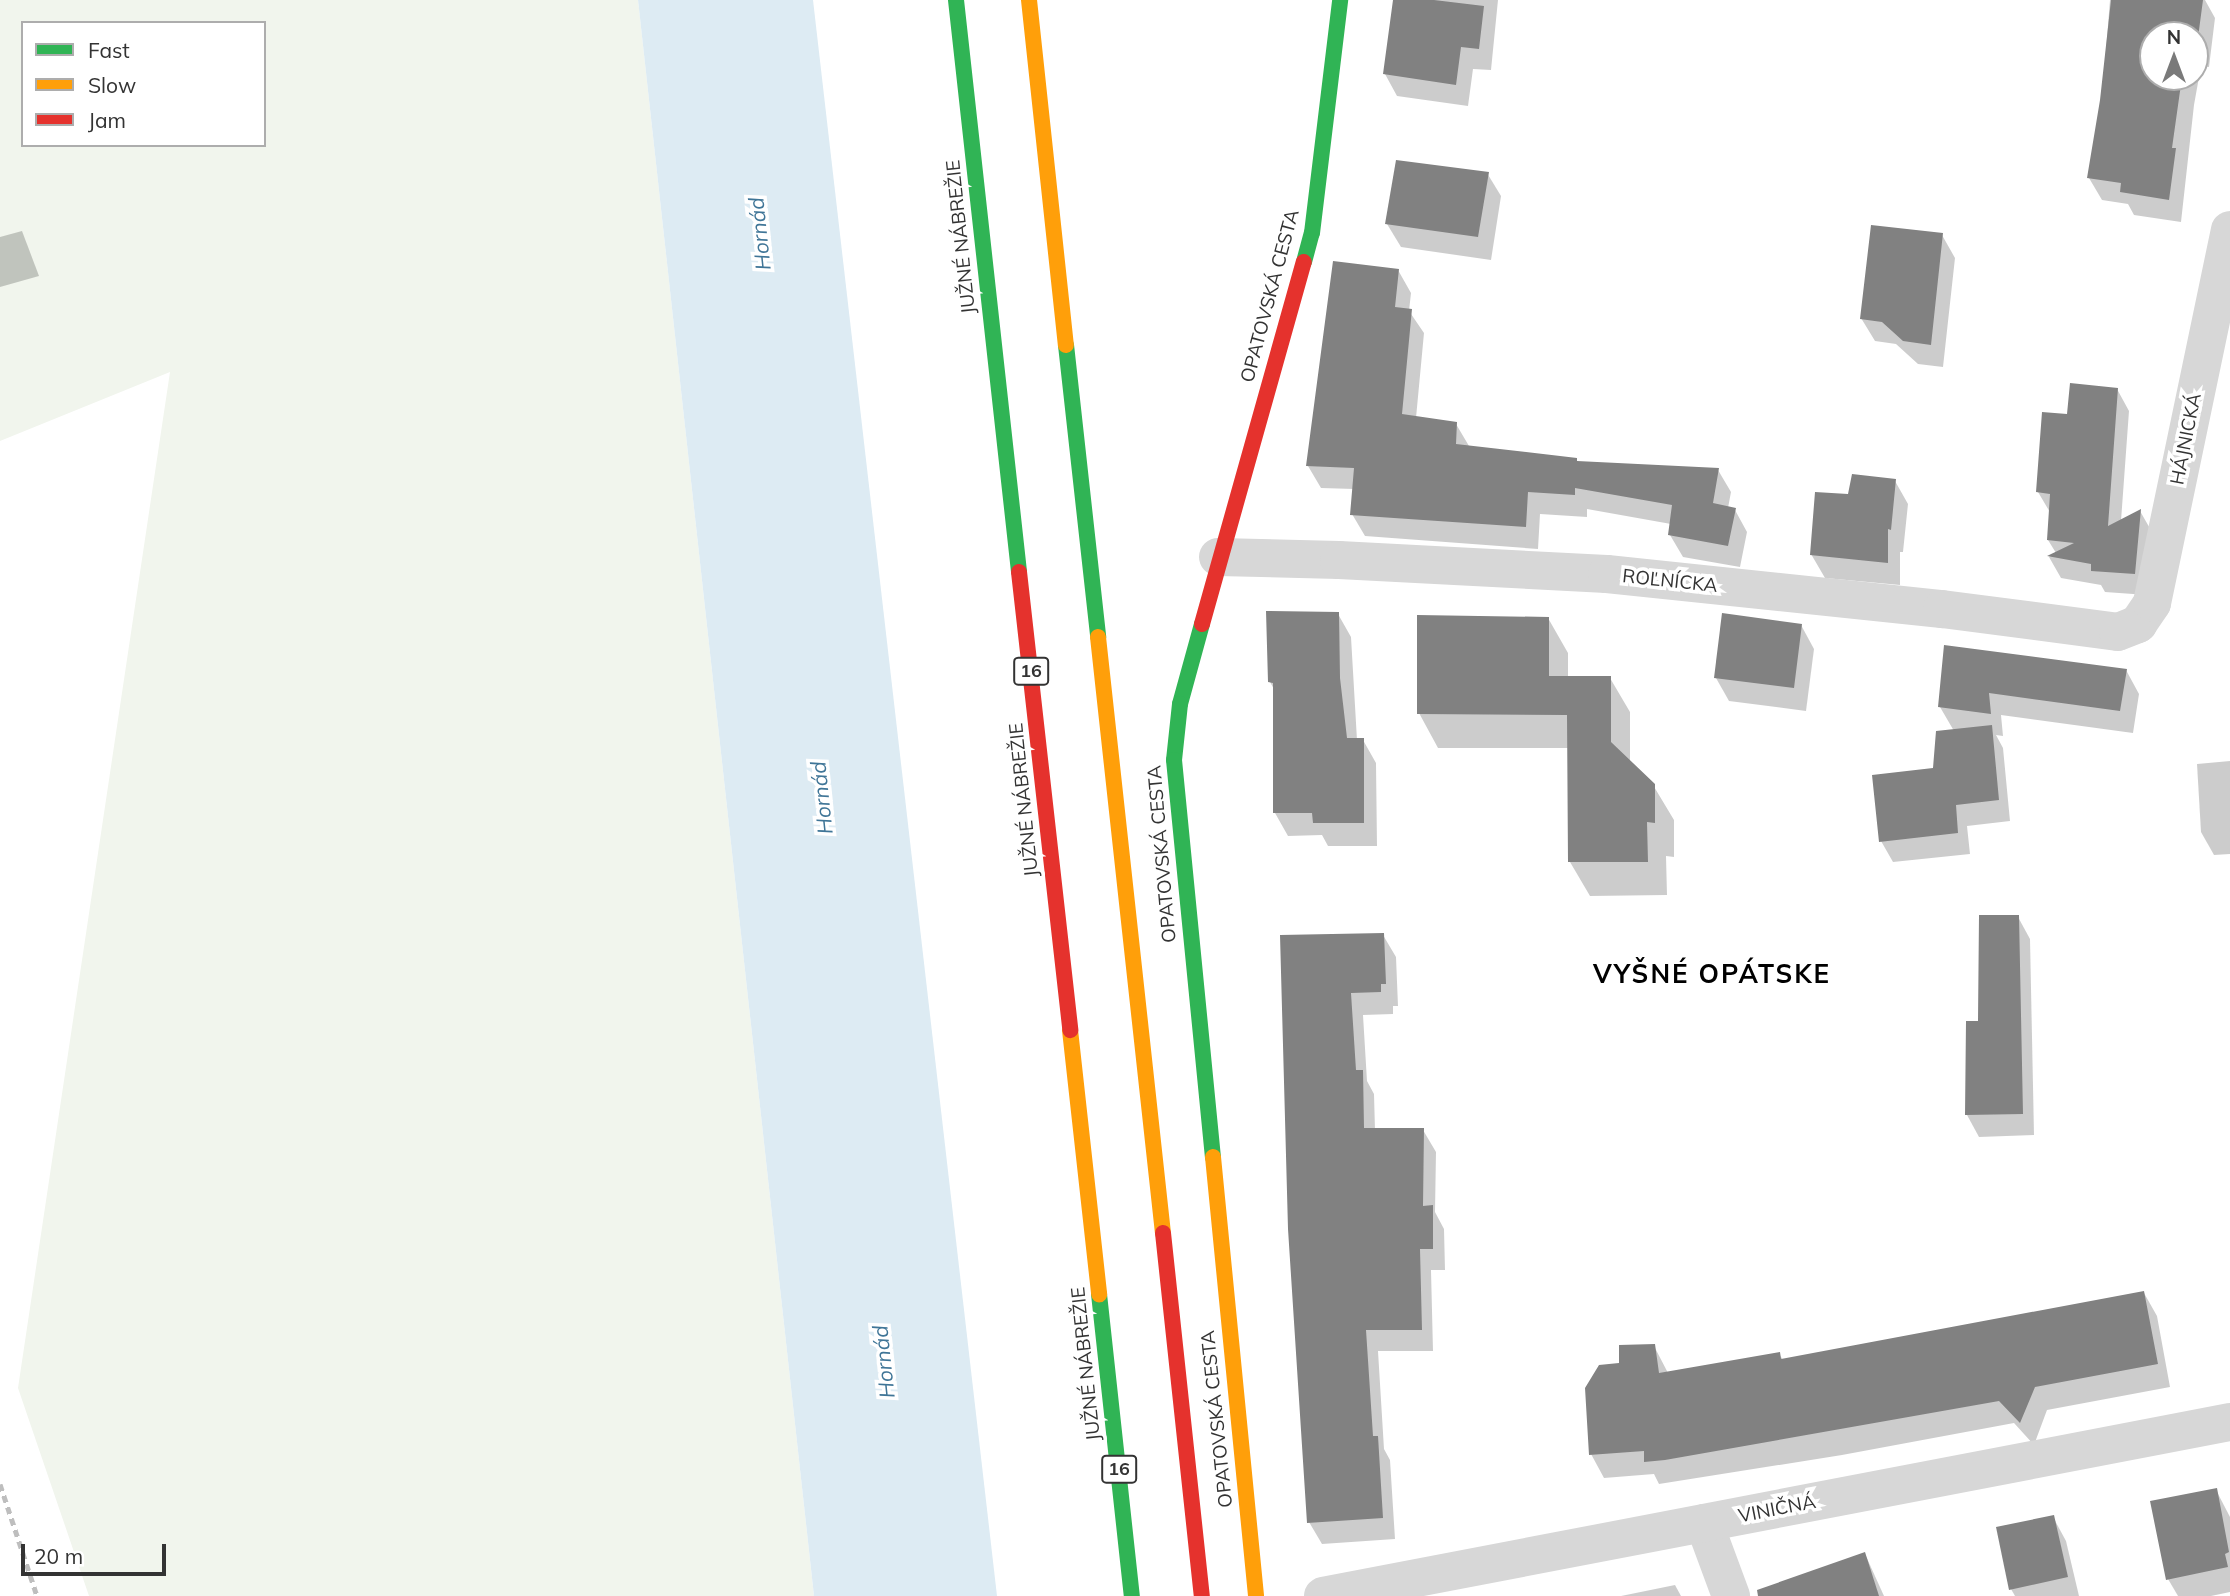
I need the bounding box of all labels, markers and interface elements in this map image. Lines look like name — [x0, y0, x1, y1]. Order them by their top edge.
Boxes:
legend — [21, 21, 266, 147]
north arrow — [2139, 21, 2209, 91]
text: N — [2167, 25, 2181, 49]
text: Fast — [88, 37, 130, 63]
text: Slow — [88, 72, 136, 98]
text: Jam — [88, 107, 126, 133]
street label: JUŽNÉ NÁBREŽIE — [942, 159, 980, 315]
water label: Hornád — [743, 196, 775, 272]
street label: OPATOVSKÁ CESTA — [1236, 207, 1304, 385]
street label: HÁJNICKÁ — [2166, 391, 2206, 487]
street label: ROĽNÍCKA — [1621, 565, 1719, 597]
road number: 16 — [1012, 656, 1050, 686]
street label: JUŽNÉ NÁBREŽIE — [1005, 722, 1043, 878]
water label: Hornád — [805, 760, 837, 836]
street label: OPATOVSKÁ CESTA — [1143, 764, 1181, 944]
district label: VYŠNÉ OPÁTSKE — [1595, 958, 1829, 990]
street label: JUŽNÉ NÁBREŽIE — [1067, 1286, 1105, 1442]
water label: Hornád — [867, 1324, 899, 1400]
street label: OPATOVSKÁ CESTA — [1196, 1329, 1238, 1509]
road number: 16 — [1100, 1454, 1138, 1484]
street label: VINIČNÁ — [1736, 1490, 1818, 1528]
scale bar — [24, 1530, 170, 1574]
text: 20 m — [34, 1543, 83, 1569]

